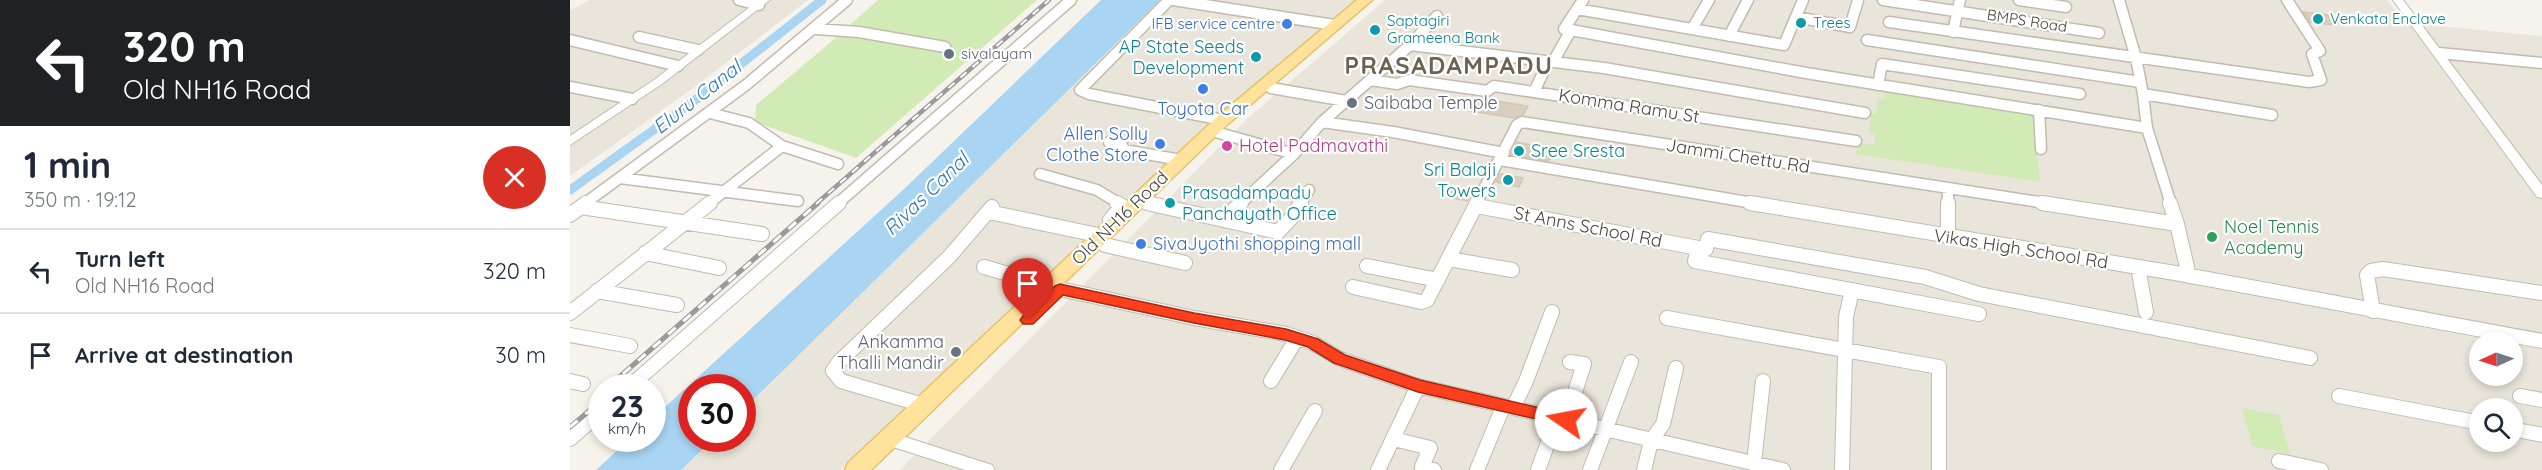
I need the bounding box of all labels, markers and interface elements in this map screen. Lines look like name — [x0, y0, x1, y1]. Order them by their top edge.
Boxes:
street label: BMPS Road — [1986, 5, 2068, 36]
place label: Venkata Enclave — [2330, 9, 2446, 28]
place label: Saptagiri Grameena Bank — [1387, 11, 1500, 47]
marker: Venkata Enclave — [2311, 12, 2325, 26]
place label: Trees — [1813, 13, 1851, 32]
place label: IFB service centre — [1151, 14, 1275, 33]
marker: Trees — [1794, 16, 1808, 30]
marker: IFB service centre — [1280, 17, 1294, 31]
text: 320 m — [123, 20, 246, 73]
marker: Saptagiri Grameena Bank — [1368, 23, 1382, 37]
icon: left — [24, 24, 102, 102]
place label: AP State Seeds Development — [1119, 35, 1244, 79]
place label: sivalayam — [961, 44, 1032, 63]
marker: sivalayam — [942, 47, 956, 61]
marker: AP State Seeds Development — [1249, 50, 1263, 64]
district label: PRASADAMPADU — [1345, 50, 1553, 80]
water label: Eluru Canal — [648, 53, 748, 139]
text: Old NH16 Road — [123, 72, 311, 106]
marker: Toyota Car — [1196, 82, 1210, 96]
street label: Komma Ramu St — [1557, 83, 1701, 128]
place label: Saibaba Temple — [1364, 91, 1498, 114]
marker: Saibaba Temple — [1345, 96, 1359, 110]
place label: Toyota Car — [1157, 97, 1249, 120]
place label: Allen Solly Clothe Store — [1046, 122, 1148, 166]
street label: Jammi Chettu Rd — [1665, 133, 1812, 178]
place label: Hotel Padmavathi — [1239, 134, 1388, 157]
marker: Allen Solly Clothe Store — [1153, 137, 1167, 151]
marker: Hotel Padmavathi — [1220, 139, 1234, 153]
place label: Sree Sresta — [1531, 139, 1625, 162]
text: 1 min — [24, 142, 111, 187]
marker: Sree Sresta — [1512, 144, 1526, 158]
water label: Rivas Canal — [878, 145, 975, 240]
button: close — [483, 146, 546, 209]
place label: Sri Balaji Towers — [1424, 158, 1496, 202]
street label: Old NH16 Road — [1067, 166, 1173, 270]
marker: Sri Balaji Towers — [1501, 173, 1515, 187]
place label: Prasadampadu Panchayath Office — [1182, 181, 1337, 225]
text: 350 m · 19:12 — [24, 187, 137, 212]
marker: Prasadampadu Panchayath Office — [1163, 196, 1177, 210]
street label: St Anns School Rd — [1512, 201, 1664, 252]
place label: Noel Tennis Academy — [2224, 215, 2319, 259]
street label: Vikas High School Rd — [1932, 223, 2110, 274]
marker: Noel Tennis Academy — [2205, 230, 2219, 244]
place label: SivaJyothi shopping mall — [1153, 232, 1361, 255]
marker: SivaJyothi shopping mall — [1134, 237, 1148, 251]
text: Turn left — [75, 245, 165, 273]
icon: left — [24, 255, 57, 288]
text: 320 m — [483, 257, 546, 285]
pin — [1002, 258, 1053, 320]
icon: arrive — [1011, 267, 1044, 300]
text: Old NH16 Road — [75, 273, 215, 298]
place label: Ankamma Thalli Mandir — [837, 330, 944, 374]
north arrow — [2469, 332, 2523, 386]
map controls — [2469, 332, 2523, 452]
icon: arrive — [24, 339, 57, 372]
text: Arrive at destination — [75, 341, 293, 369]
text: 30 m — [495, 341, 546, 369]
marker: Ankamma Thalli Mandir — [949, 345, 963, 359]
speed limit sign: 30 — [678, 374, 756, 452]
text: 23 — [610, 387, 644, 425]
position arrow — [1534, 388, 1598, 452]
button: search — [2469, 398, 2523, 452]
text: km/h — [608, 419, 646, 438]

